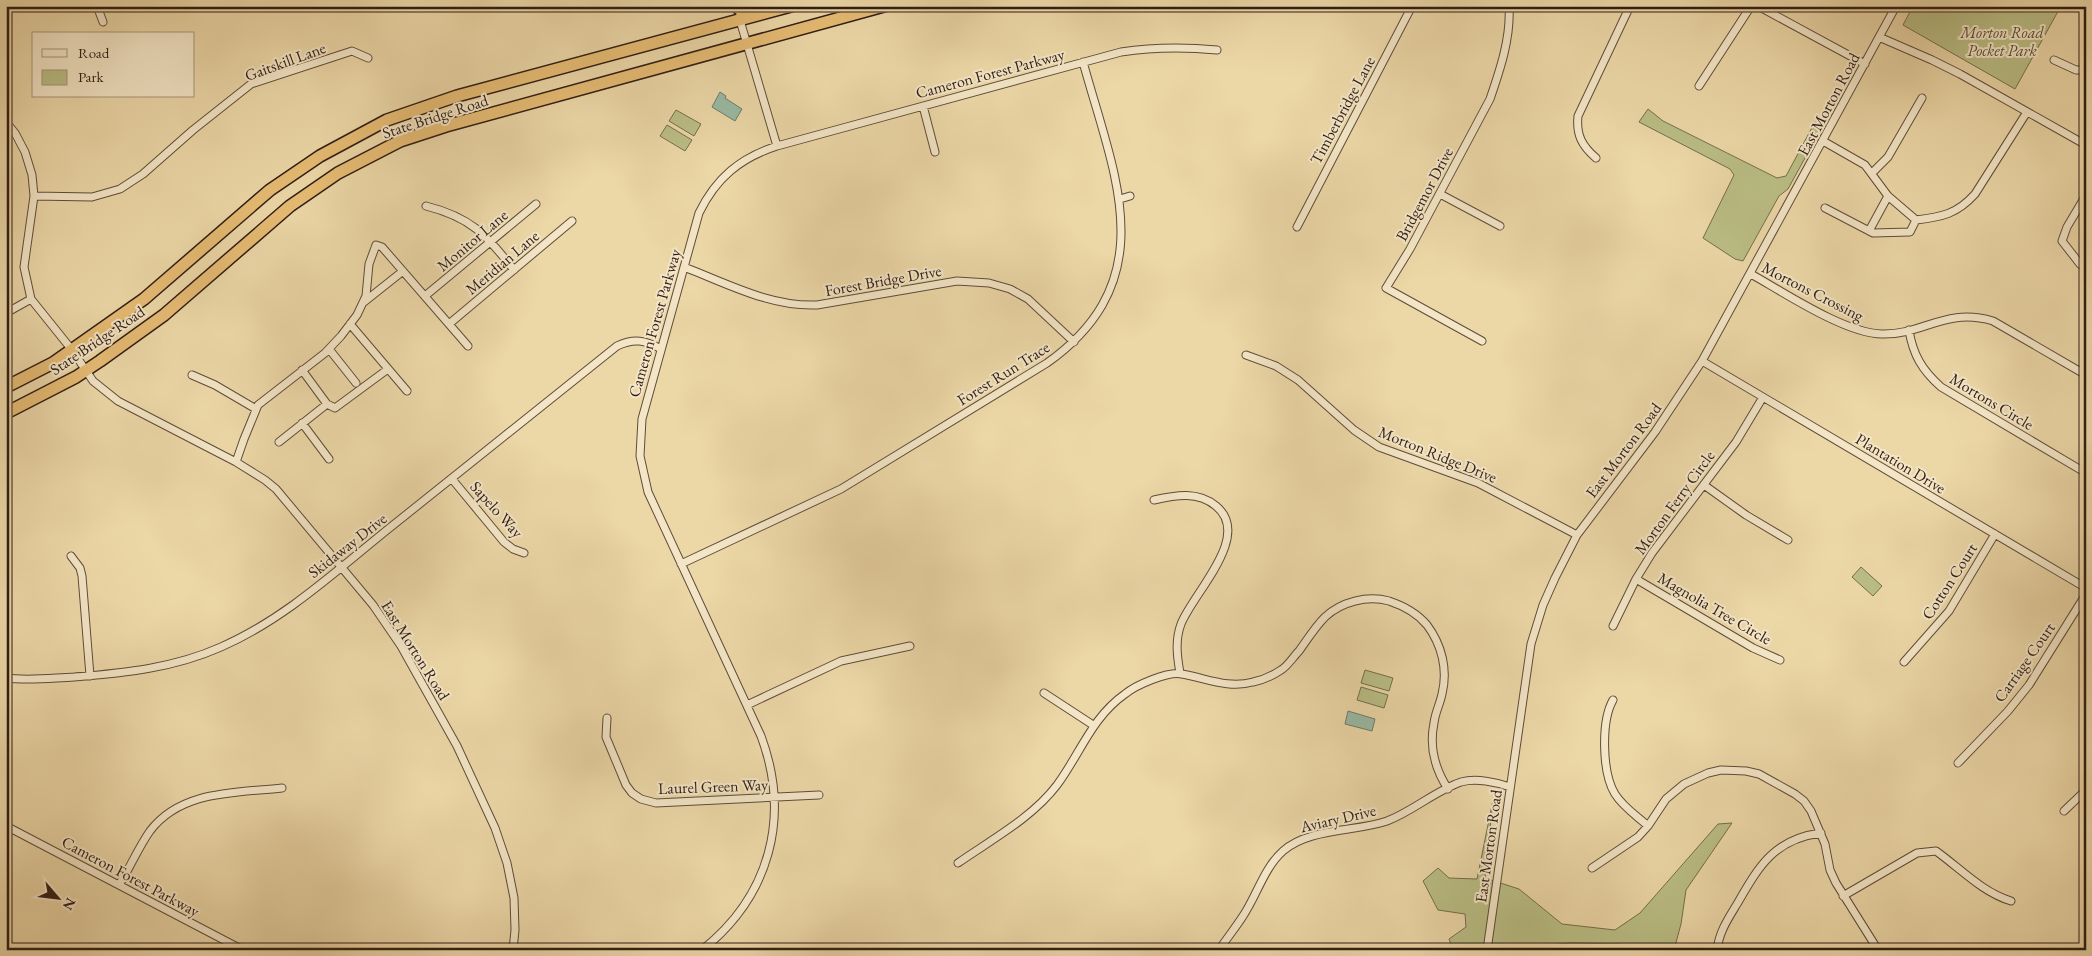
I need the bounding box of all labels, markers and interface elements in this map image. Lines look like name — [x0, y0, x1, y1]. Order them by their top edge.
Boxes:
park label: Morton Road Pocket Park — [1959, 22, 2045, 61]
legend — [32, 32, 195, 98]
street label: Gaitskill Lane — [242, 37, 329, 86]
text: Road — [78, 43, 110, 62]
street label: Cameron Forest Parkway — [913, 43, 1068, 103]
street label: East Morton Road — [1792, 48, 1865, 159]
street label: Timberbridge Lane — [1305, 53, 1380, 168]
text: Park — [78, 67, 105, 86]
street label: State Bridge Road — [380, 89, 492, 143]
street label: Bridgemor Drive — [1391, 144, 1458, 245]
street label: Monitor Lane — [433, 205, 512, 276]
street label: Meridian Lane — [461, 225, 544, 299]
street label: Cameron Forest Parkway — [623, 246, 686, 400]
street label: Mortons Crossing — [1758, 257, 1868, 327]
street label: Forest Bridge Drive — [823, 260, 943, 301]
street label: State Bridge Road — [46, 300, 149, 380]
street label: Forest Run Trace — [953, 337, 1054, 410]
street label: Mortons Circle — [1946, 368, 2038, 435]
street label: East Morton Road — [1581, 398, 1667, 502]
street label: Morton Ridge Drive — [1375, 421, 1500, 488]
street label: Plantation Drive — [1852, 428, 1950, 499]
street label: Morton Ferry Circle — [1629, 446, 1719, 559]
street label: Sapelo Way — [466, 476, 528, 543]
street label: Skidaway Drive — [304, 508, 391, 583]
street label: Cotton Court — [1917, 539, 1982, 623]
street label: Magnolia Tree Circle — [1654, 567, 1775, 650]
street label: East Morton Road — [377, 596, 455, 705]
street label: Carriage Court — [1989, 618, 2060, 706]
street label: Laurel Green Way — [658, 774, 769, 799]
street label: East Morton Road — [1470, 787, 1507, 904]
street label: Aviary Drive — [1297, 800, 1378, 838]
street label: Cameron Forest Parkway — [58, 831, 204, 922]
north arrow — [32, 874, 82, 924]
text: N — [59, 895, 80, 914]

